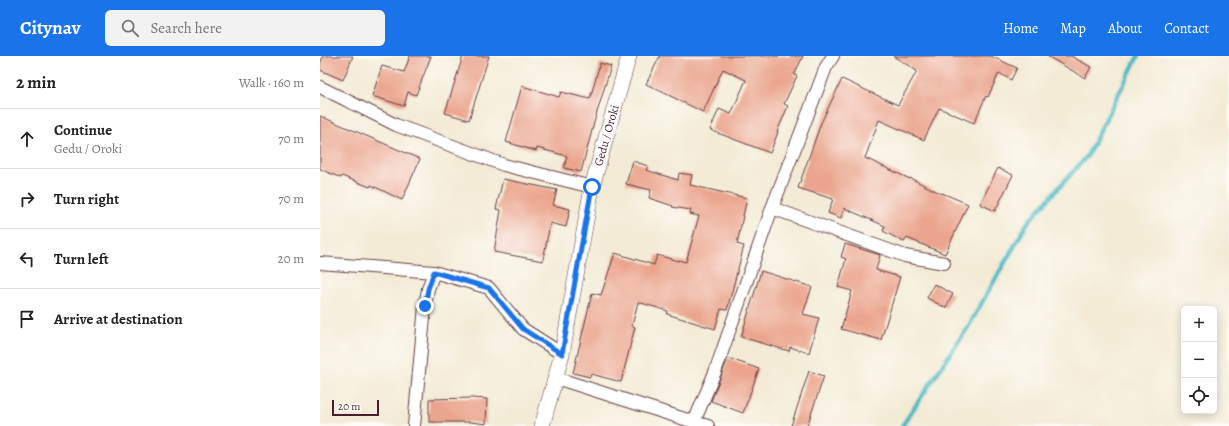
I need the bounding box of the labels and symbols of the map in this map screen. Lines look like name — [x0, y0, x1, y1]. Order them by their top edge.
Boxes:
street label: Gedu / Oroki — [590, 103, 623, 168]
route start — [583, 178, 601, 196]
route end — [416, 297, 434, 315]
scale bar — [332, 398, 379, 417]

